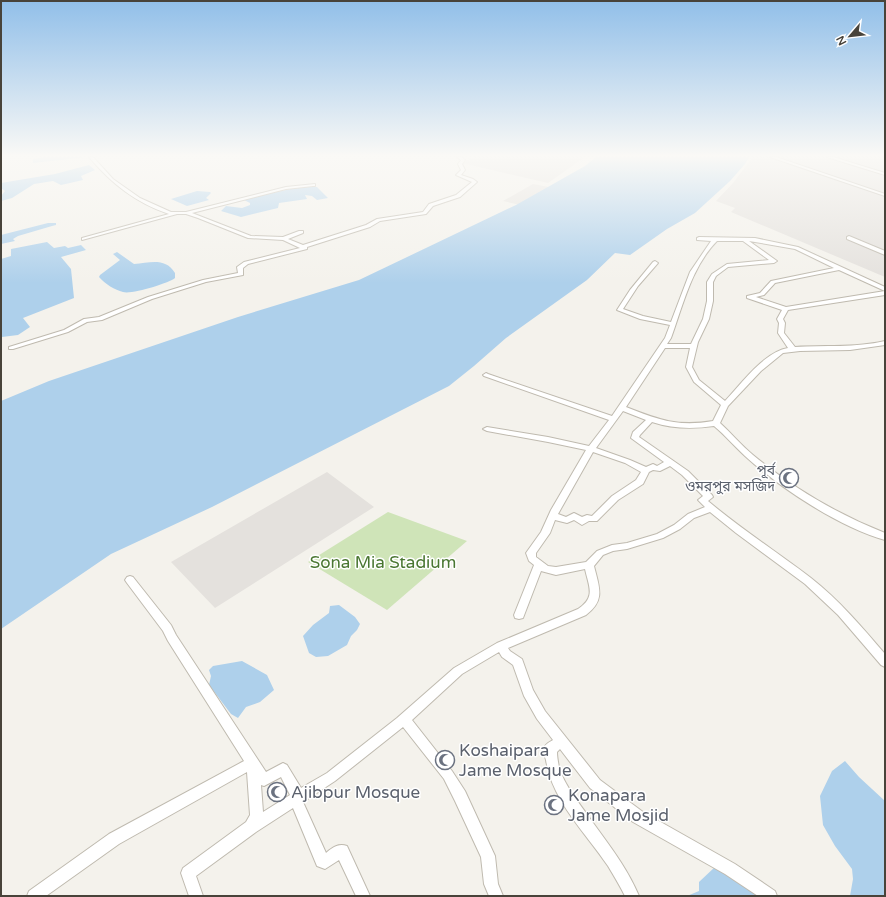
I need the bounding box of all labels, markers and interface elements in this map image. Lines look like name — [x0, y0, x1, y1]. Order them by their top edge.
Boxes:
north arrow — [830, 16, 870, 56]
text: N — [834, 34, 849, 47]
place label: পূর্ব ওমরপুর মসজিদ — [685, 461, 776, 495]
mosque icon: পূর্ব ওমরপুর মসজিদ — [778, 467, 800, 489]
park label: Sona Mia Stadium — [310, 552, 456, 573]
place label: Koshaipara Jame Mosque — [459, 740, 572, 781]
mosque icon: Koshaipara Jame Mosque — [434, 749, 456, 771]
mosque icon: Ajibpur Mosque — [266, 781, 288, 803]
place label: Ajibpur Mosque — [291, 782, 420, 803]
place label: Konapara Jame Mosjid — [568, 785, 669, 826]
mosque icon: Konapara Jame Mosjid — [543, 794, 565, 816]

